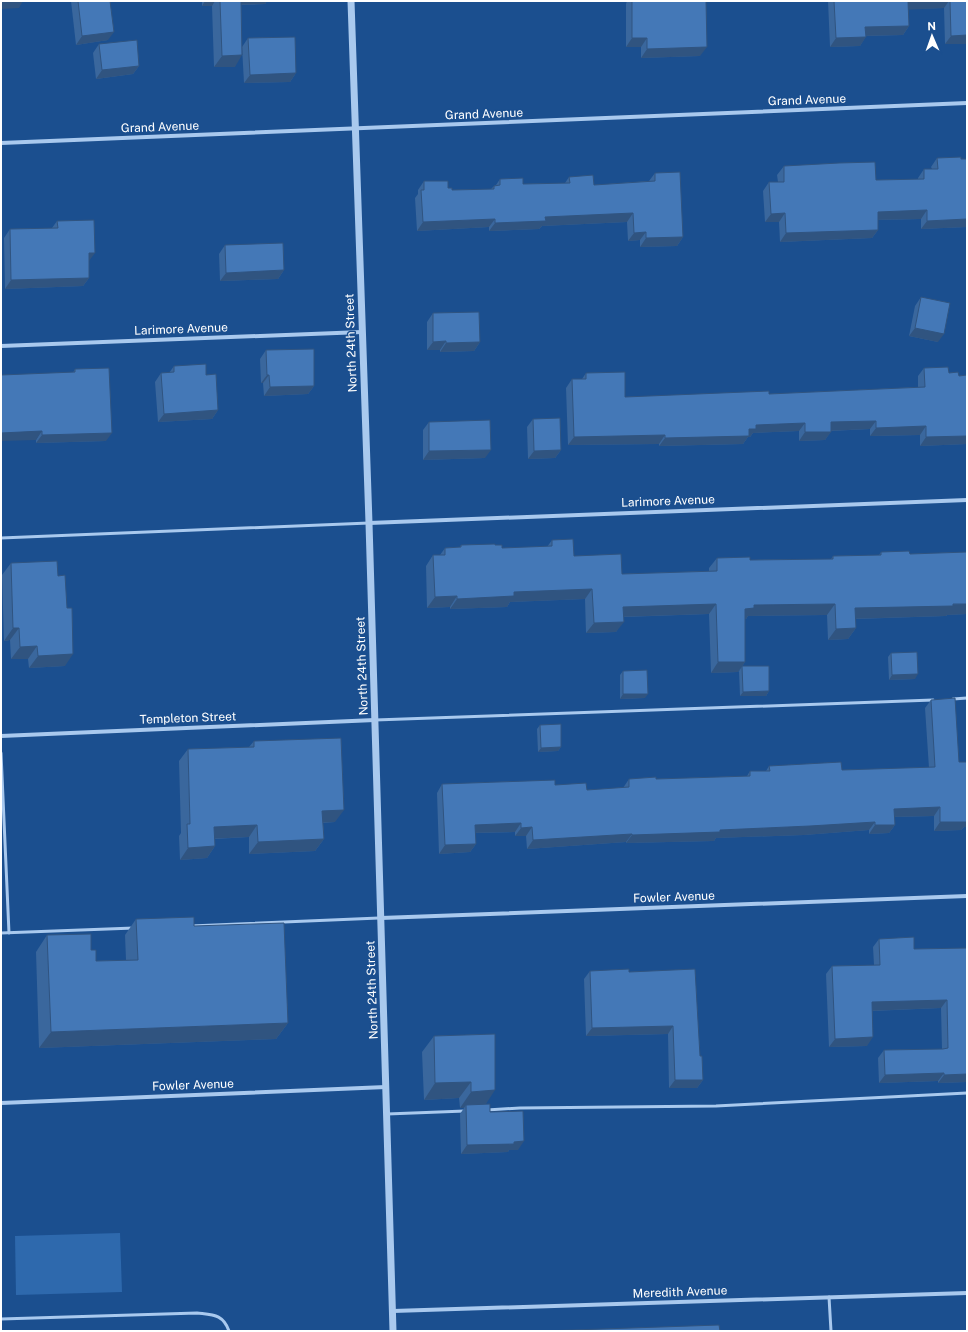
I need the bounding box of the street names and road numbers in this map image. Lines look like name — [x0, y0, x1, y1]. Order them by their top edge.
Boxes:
street label: Grand Avenue — [768, 92, 846, 108]
street label: Grand Avenue — [445, 106, 523, 122]
street label: Grand Avenue — [121, 119, 199, 135]
street label: North 24th Street — [342, 293, 360, 393]
street label: Larimore Avenue — [134, 320, 228, 338]
street label: Larimore Avenue — [621, 492, 715, 510]
street label: North 24th Street — [353, 616, 371, 716]
street label: Templeton Street — [139, 709, 237, 727]
street label: Fowler Avenue — [633, 889, 715, 905]
street label: North 24th Street — [363, 940, 381, 1040]
street label: Fowler Avenue — [152, 1077, 234, 1093]
street label: Meredith Avenue — [632, 1283, 728, 1301]

